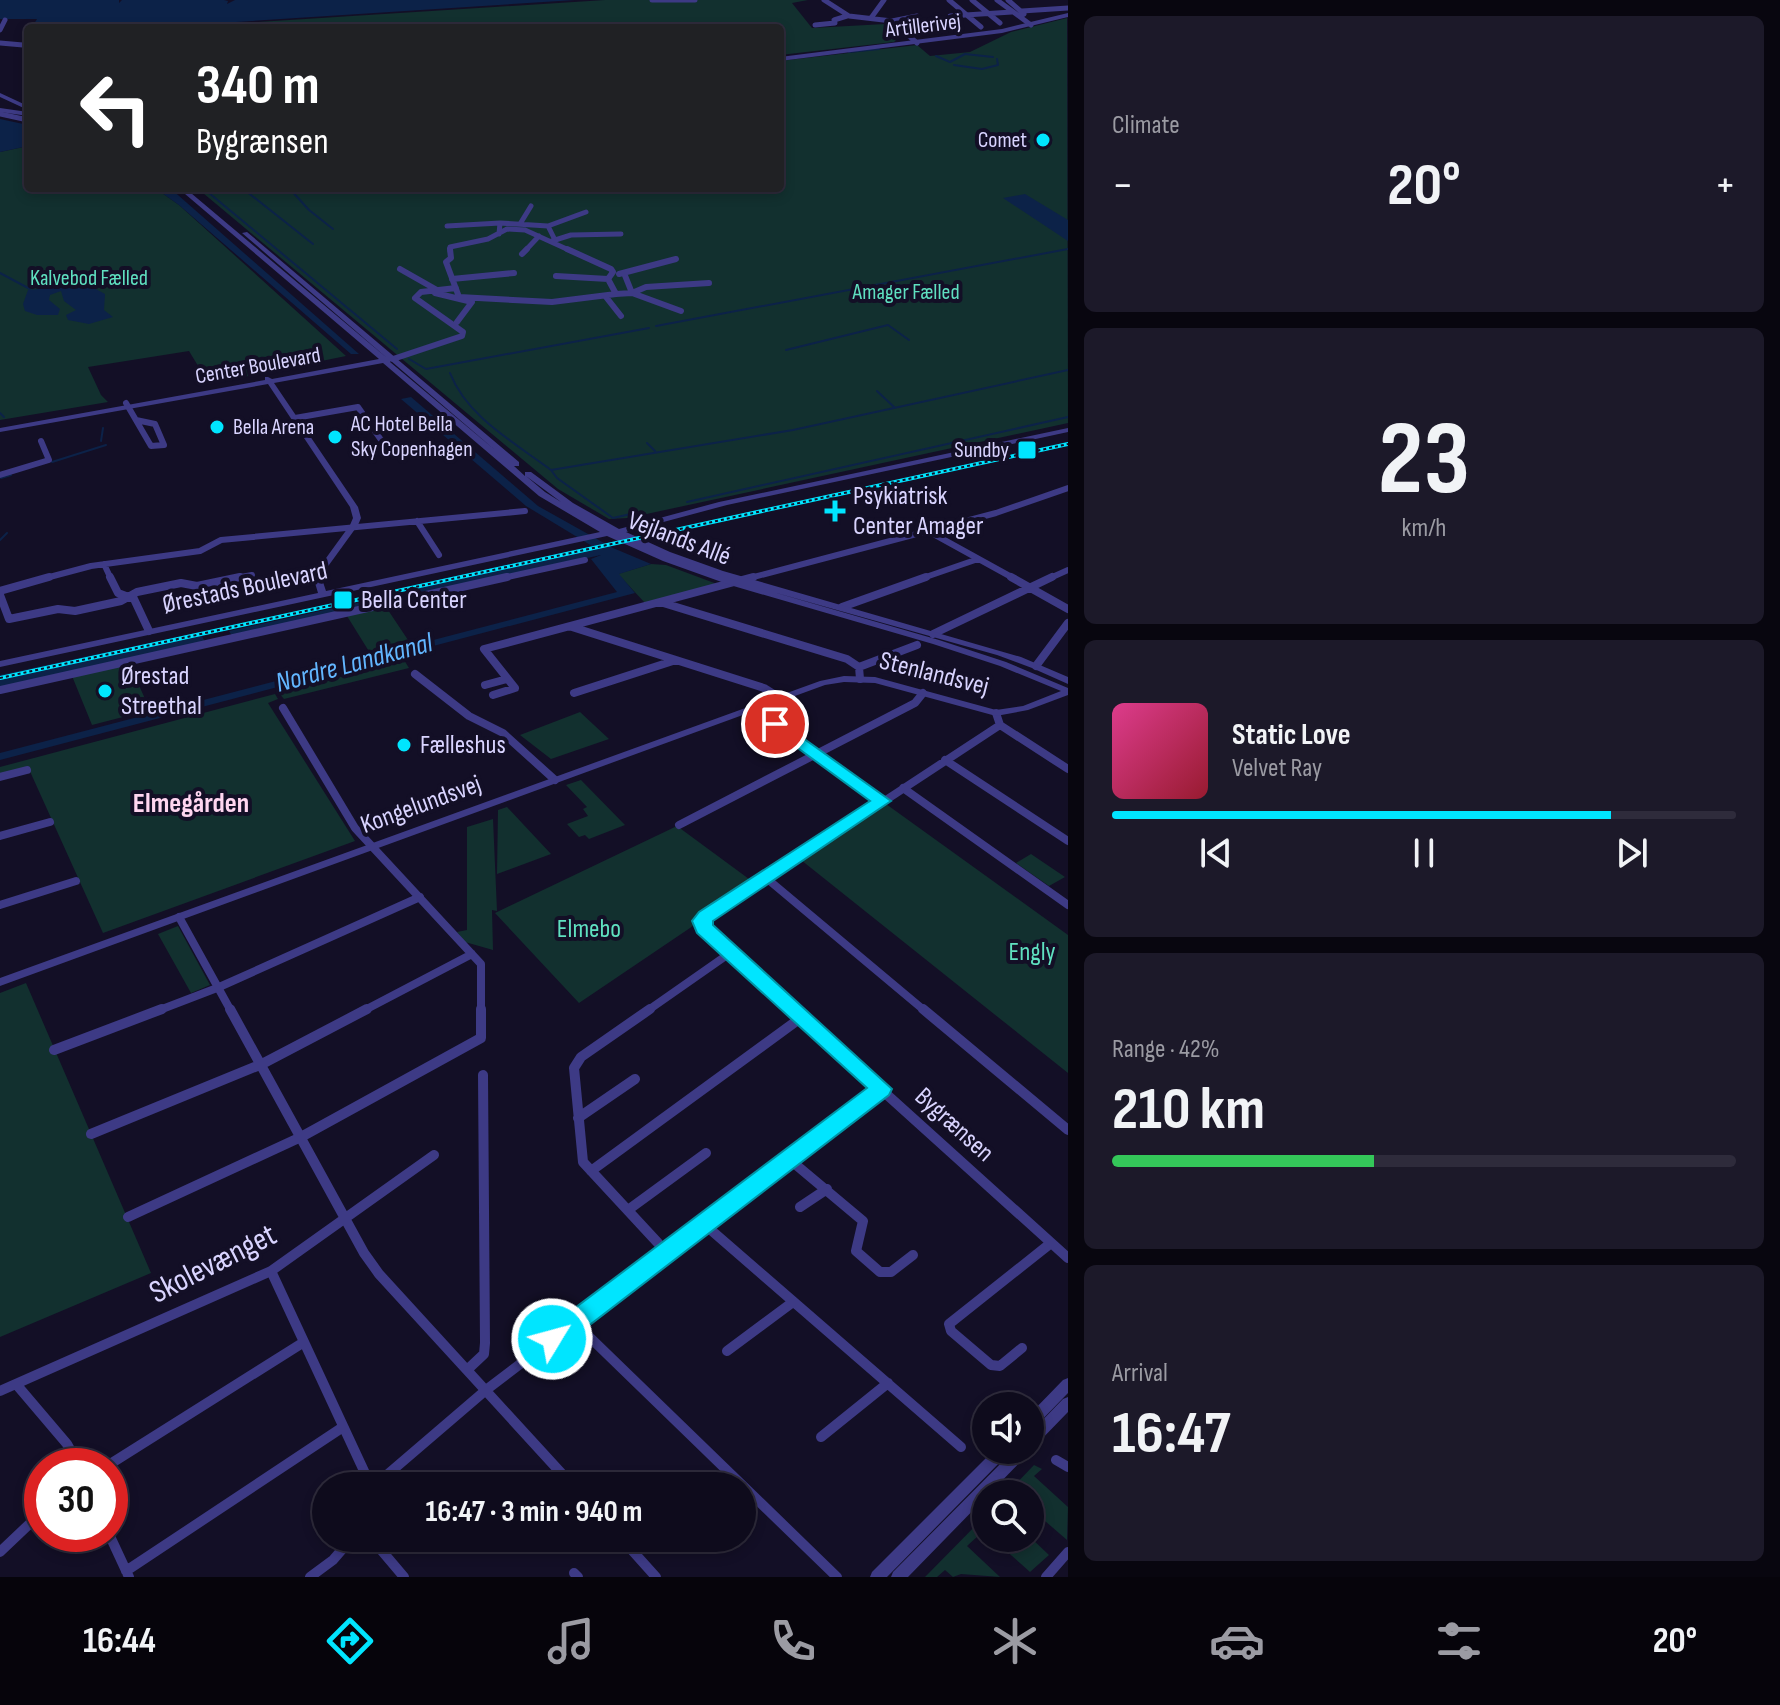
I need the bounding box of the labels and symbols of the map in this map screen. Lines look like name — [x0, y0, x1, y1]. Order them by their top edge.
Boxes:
street label: Artillerivej — [883, 8, 962, 44]
place label: Comet — [978, 127, 1027, 154]
marker: Comet — [1034, 131, 1052, 149]
park label: Kalvebod Fælled — [30, 265, 148, 292]
park label: Amager Fælled — [851, 279, 960, 306]
street label: Center Boulevard — [193, 342, 323, 390]
place label: AC Hotel Bella Sky Copenhagen — [350, 411, 473, 463]
place label: Bella Arena — [233, 414, 314, 441]
marker: Bella Arena — [208, 418, 226, 436]
marker: AC Hotel Bella Sky Copenhagen — [326, 428, 344, 446]
place label: Sundby — [954, 437, 1009, 464]
marker: Sundby — [1016, 439, 1038, 461]
place label: Psykiatrisk Center Amager — [853, 481, 984, 542]
marker: Psykiatrisk Center Amager — [824, 500, 846, 522]
street label: Vejlands Allé — [623, 505, 735, 573]
street label: Ørestads Boulevard — [160, 555, 330, 621]
place label: Bella Center — [361, 585, 467, 616]
marker: Bella Center — [332, 589, 354, 611]
water label: Nordre Landkanal — [272, 626, 437, 700]
street label: Stenlandsvej — [876, 645, 992, 703]
place label: Ørestad Streethal — [121, 661, 202, 722]
marker: Ørestad Streethal — [96, 682, 114, 700]
pin — [741, 690, 809, 758]
place label: Fælleshus — [420, 730, 506, 761]
marker: Fælleshus — [395, 736, 413, 754]
street label: Kongelundsvej — [357, 769, 485, 841]
district label: Elmegården — [133, 787, 249, 820]
park label: Elmebo — [557, 914, 621, 945]
park label: Engly — [1008, 937, 1056, 968]
street label: Bygrænsen — [908, 1081, 1000, 1169]
street label: Skolevænget — [143, 1215, 283, 1313]
position arrow — [510, 1297, 594, 1381]
speed limit sign: 30 — [24, 1448, 128, 1552]

